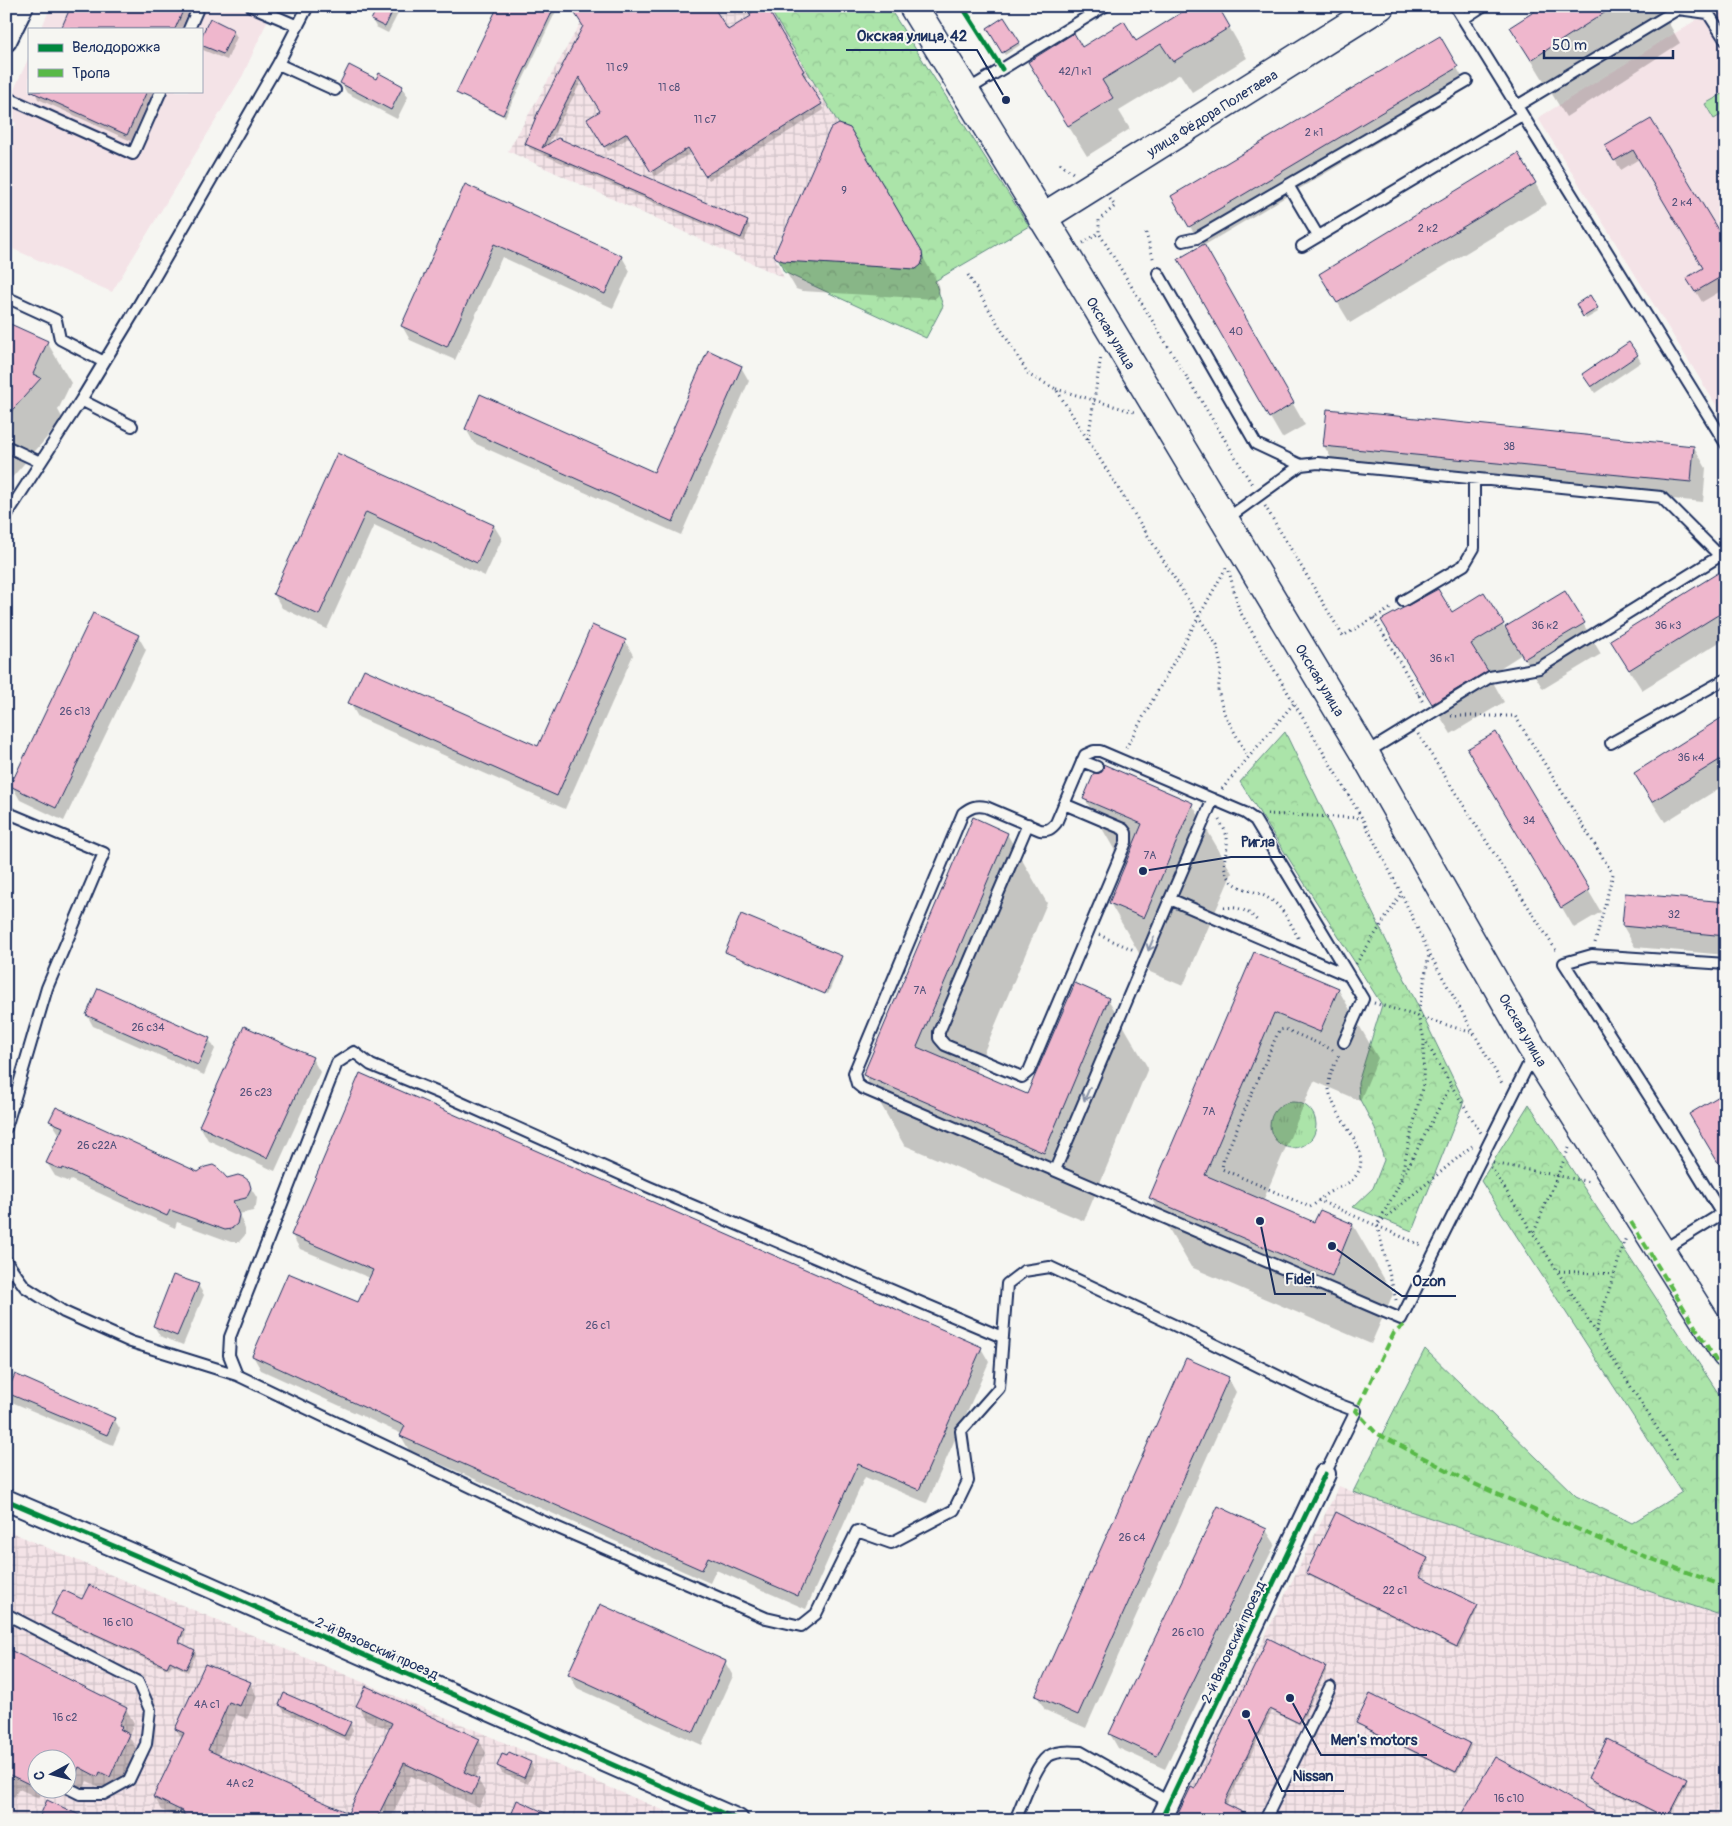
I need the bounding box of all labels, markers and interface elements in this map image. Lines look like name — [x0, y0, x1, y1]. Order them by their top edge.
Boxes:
callout: Окская улица, 42 — [846, 20, 977, 50]
text: Окская улица, 42 — [857, 27, 967, 46]
legend — [28, 28, 202, 92]
scale bar — [1544, 28, 1673, 60]
text: 50 m — [1552, 36, 1587, 55]
text: Велодорожка — [72, 38, 160, 57]
house number: 11 с9 — [606, 61, 628, 74]
text: Тропа — [72, 64, 110, 83]
house number: 42/1 к1 — [1058, 65, 1092, 78]
street label: улица Фёдора Полетаева — [1143, 66, 1281, 161]
house number: 11 с8 — [658, 81, 681, 94]
house number: 11 с7 — [694, 113, 716, 126]
house number: 2 к1 — [1305, 126, 1323, 139]
house number: 9 — [841, 184, 847, 197]
house number: 2 к4 — [1672, 196, 1693, 209]
house number: 2 к2 — [1418, 222, 1438, 235]
street label: Окская улица — [1082, 294, 1139, 373]
house number: 40 — [1229, 325, 1243, 338]
house number: 38 — [1503, 440, 1515, 453]
house number: 36 к2 — [1532, 619, 1558, 632]
house number: 36 к3 — [1655, 619, 1681, 632]
street label: Окская улица — [1291, 641, 1348, 720]
house number: 36 к1 — [1430, 652, 1454, 665]
house number: 26 с13 — [60, 705, 90, 718]
house number: 36 к4 — [1678, 751, 1705, 764]
house number: 34 — [1523, 814, 1536, 827]
callout: Ригла — [1231, 827, 1285, 857]
text: Ригла — [1241, 833, 1275, 852]
house number: 7А — [1144, 849, 1156, 862]
house number: 32 — [1668, 908, 1680, 921]
one-way arrow — [1146, 936, 1156, 951]
house number: 7А — [914, 984, 926, 997]
street label: Окская улица — [1495, 991, 1550, 1070]
house number: 26 с34 — [131, 1021, 165, 1034]
house number: 26 с23 — [240, 1086, 272, 1099]
one-way arrow — [1082, 1086, 1092, 1101]
house number: 7А — [1203, 1105, 1215, 1118]
house number: 26 с22А — [77, 1139, 117, 1152]
callout: Fidel — [1275, 1264, 1326, 1294]
callout: Ozon — [1402, 1266, 1456, 1296]
text: Fidel — [1285, 1270, 1315, 1289]
text: Ozon — [1412, 1272, 1446, 1291]
house number: 26 с1 — [586, 1319, 610, 1332]
house number: 26 с4 — [1119, 1531, 1146, 1544]
street label: 2-й Вязовский проезд — [1198, 1578, 1269, 1706]
house number: 22 с1 — [1383, 1584, 1407, 1597]
street label: 2-й Вязовский проезд — [313, 1614, 441, 1683]
house number: 16 с10 — [103, 1616, 133, 1629]
house number: 26 с10 — [1172, 1626, 1204, 1639]
house number: 4А с1 — [194, 1698, 220, 1711]
house number: 16 c2 — [53, 1711, 77, 1724]
callout: Men's motors — [1321, 1725, 1427, 1755]
text: Men's motors — [1331, 1731, 1418, 1750]
north arrow — [28, 1748, 78, 1798]
callout: Nissan — [1282, 1761, 1344, 1791]
text: Nissan — [1292, 1767, 1334, 1786]
text: С — [31, 1770, 49, 1781]
house number: 4А с2 — [226, 1777, 254, 1790]
house number: 16 с10 — [1494, 1792, 1524, 1805]

